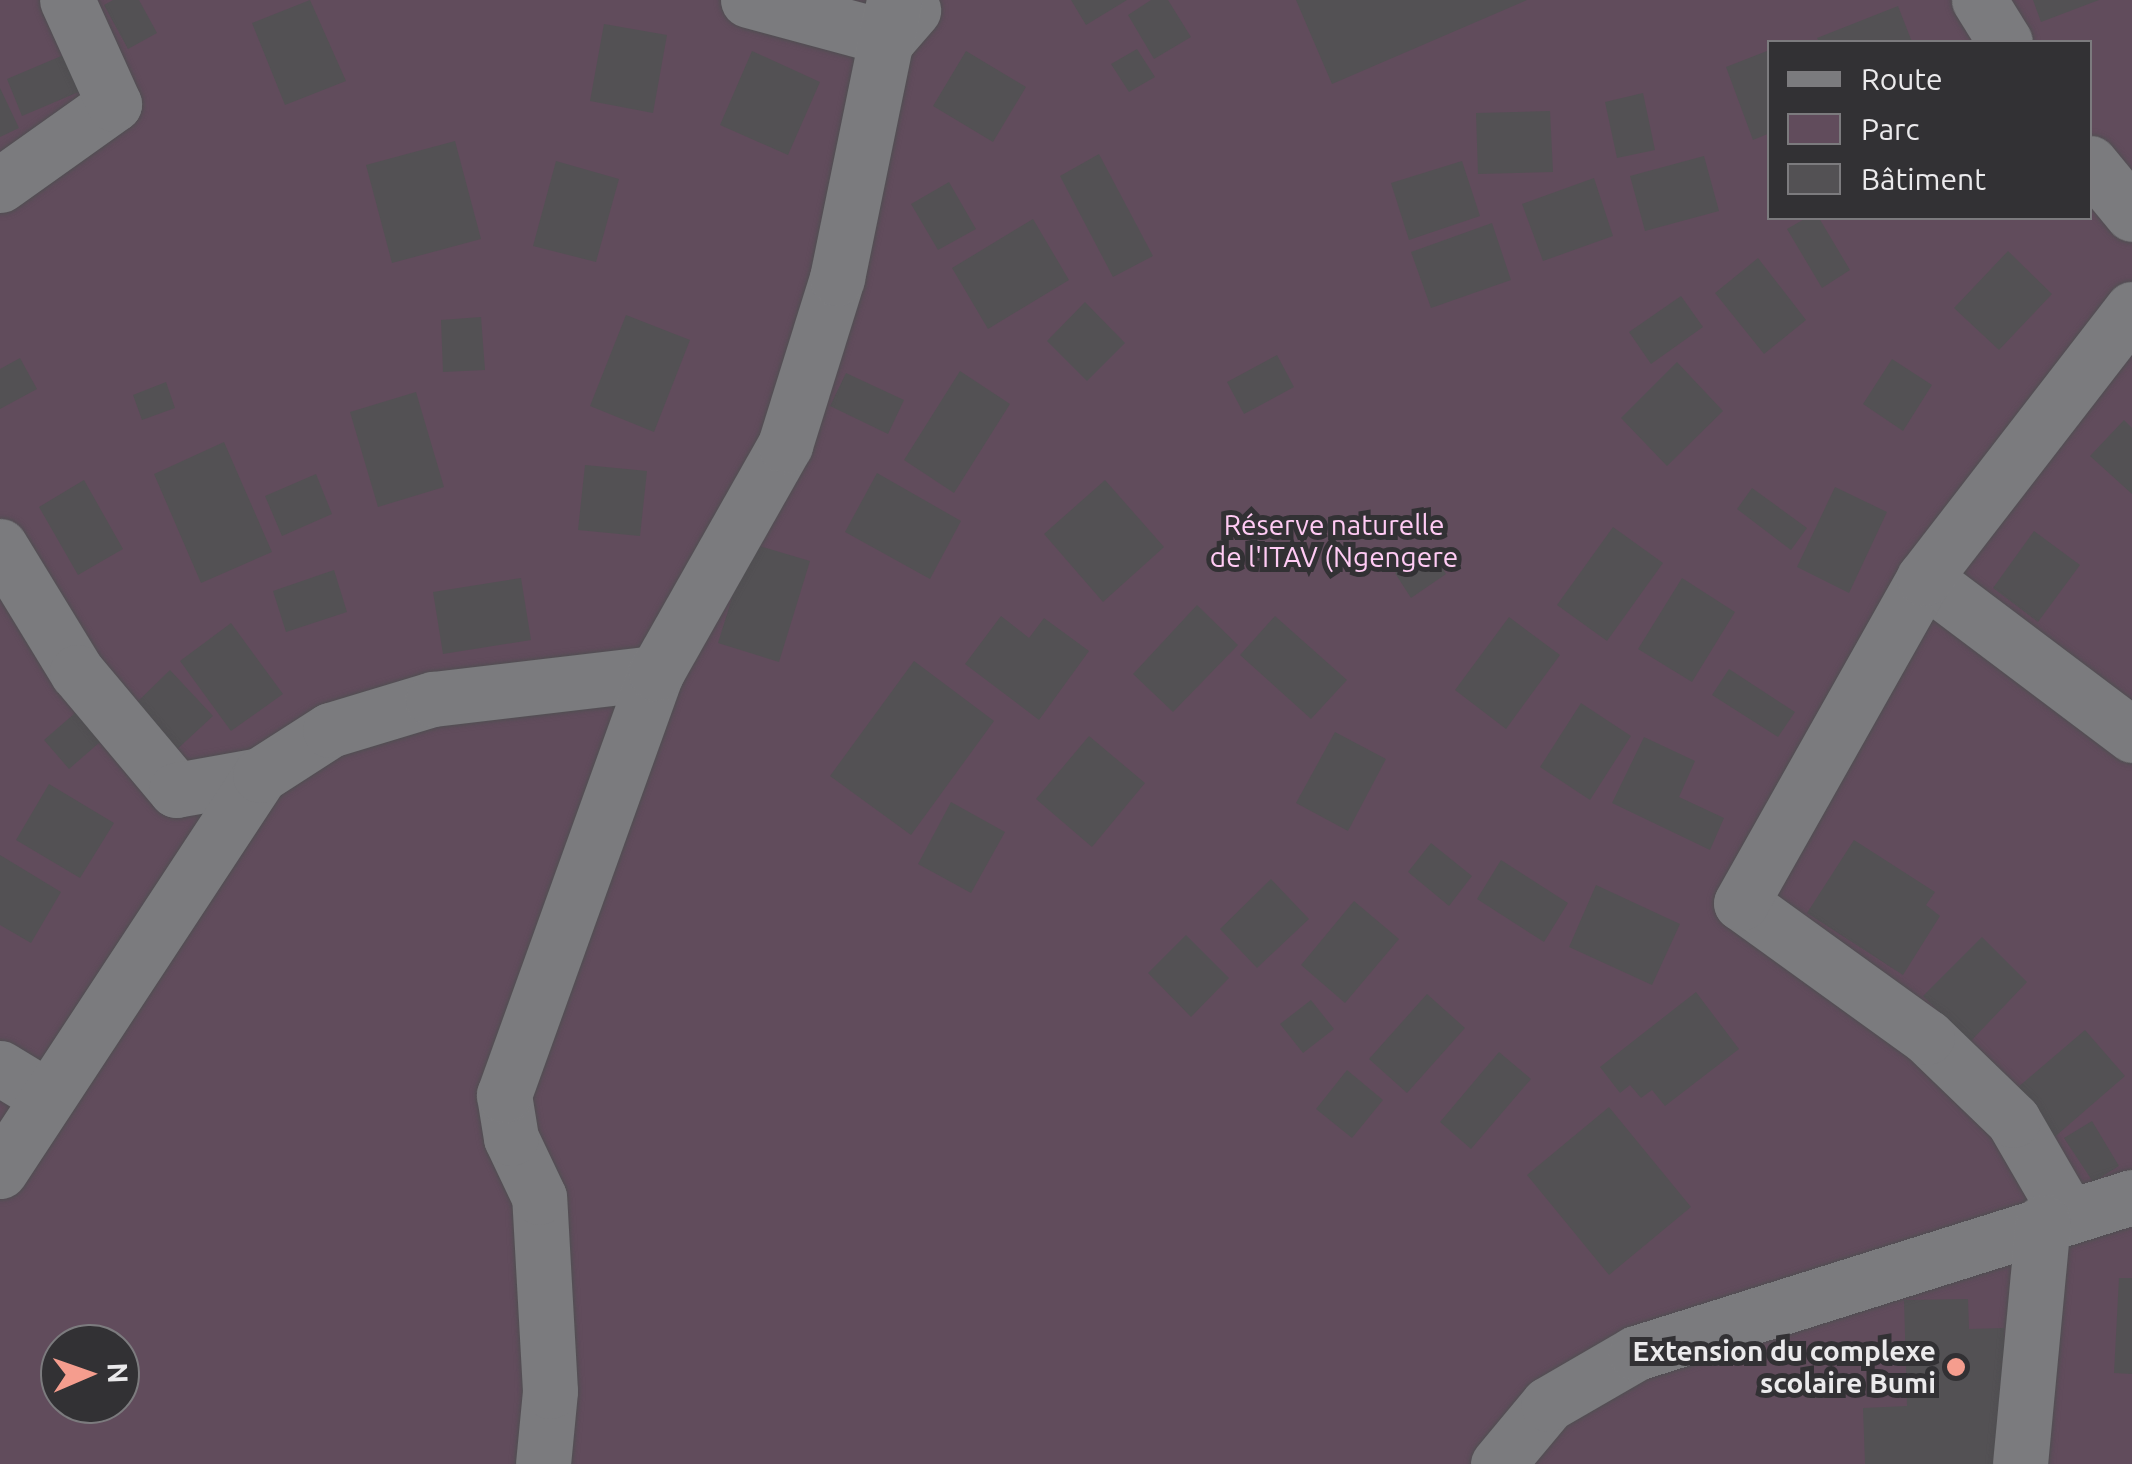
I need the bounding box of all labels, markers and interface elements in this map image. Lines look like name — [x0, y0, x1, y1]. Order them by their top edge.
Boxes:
legend — [1767, 40, 2092, 220]
text: Route — [1861, 62, 1943, 96]
text: Parc — [1861, 112, 1919, 146]
text: Bâtiment — [1861, 162, 1986, 196]
park label: Réserve naturelle de l'ITAV (Ngengere — [1210, 508, 1458, 574]
north arrow — [40, 1324, 140, 1424]
place label: Extension du complexe scolaire Bumi — [1633, 1334, 1936, 1400]
marker: Extension du complexe scolaire Bumi — [1945, 1356, 1967, 1378]
text: N — [103, 1362, 134, 1384]

